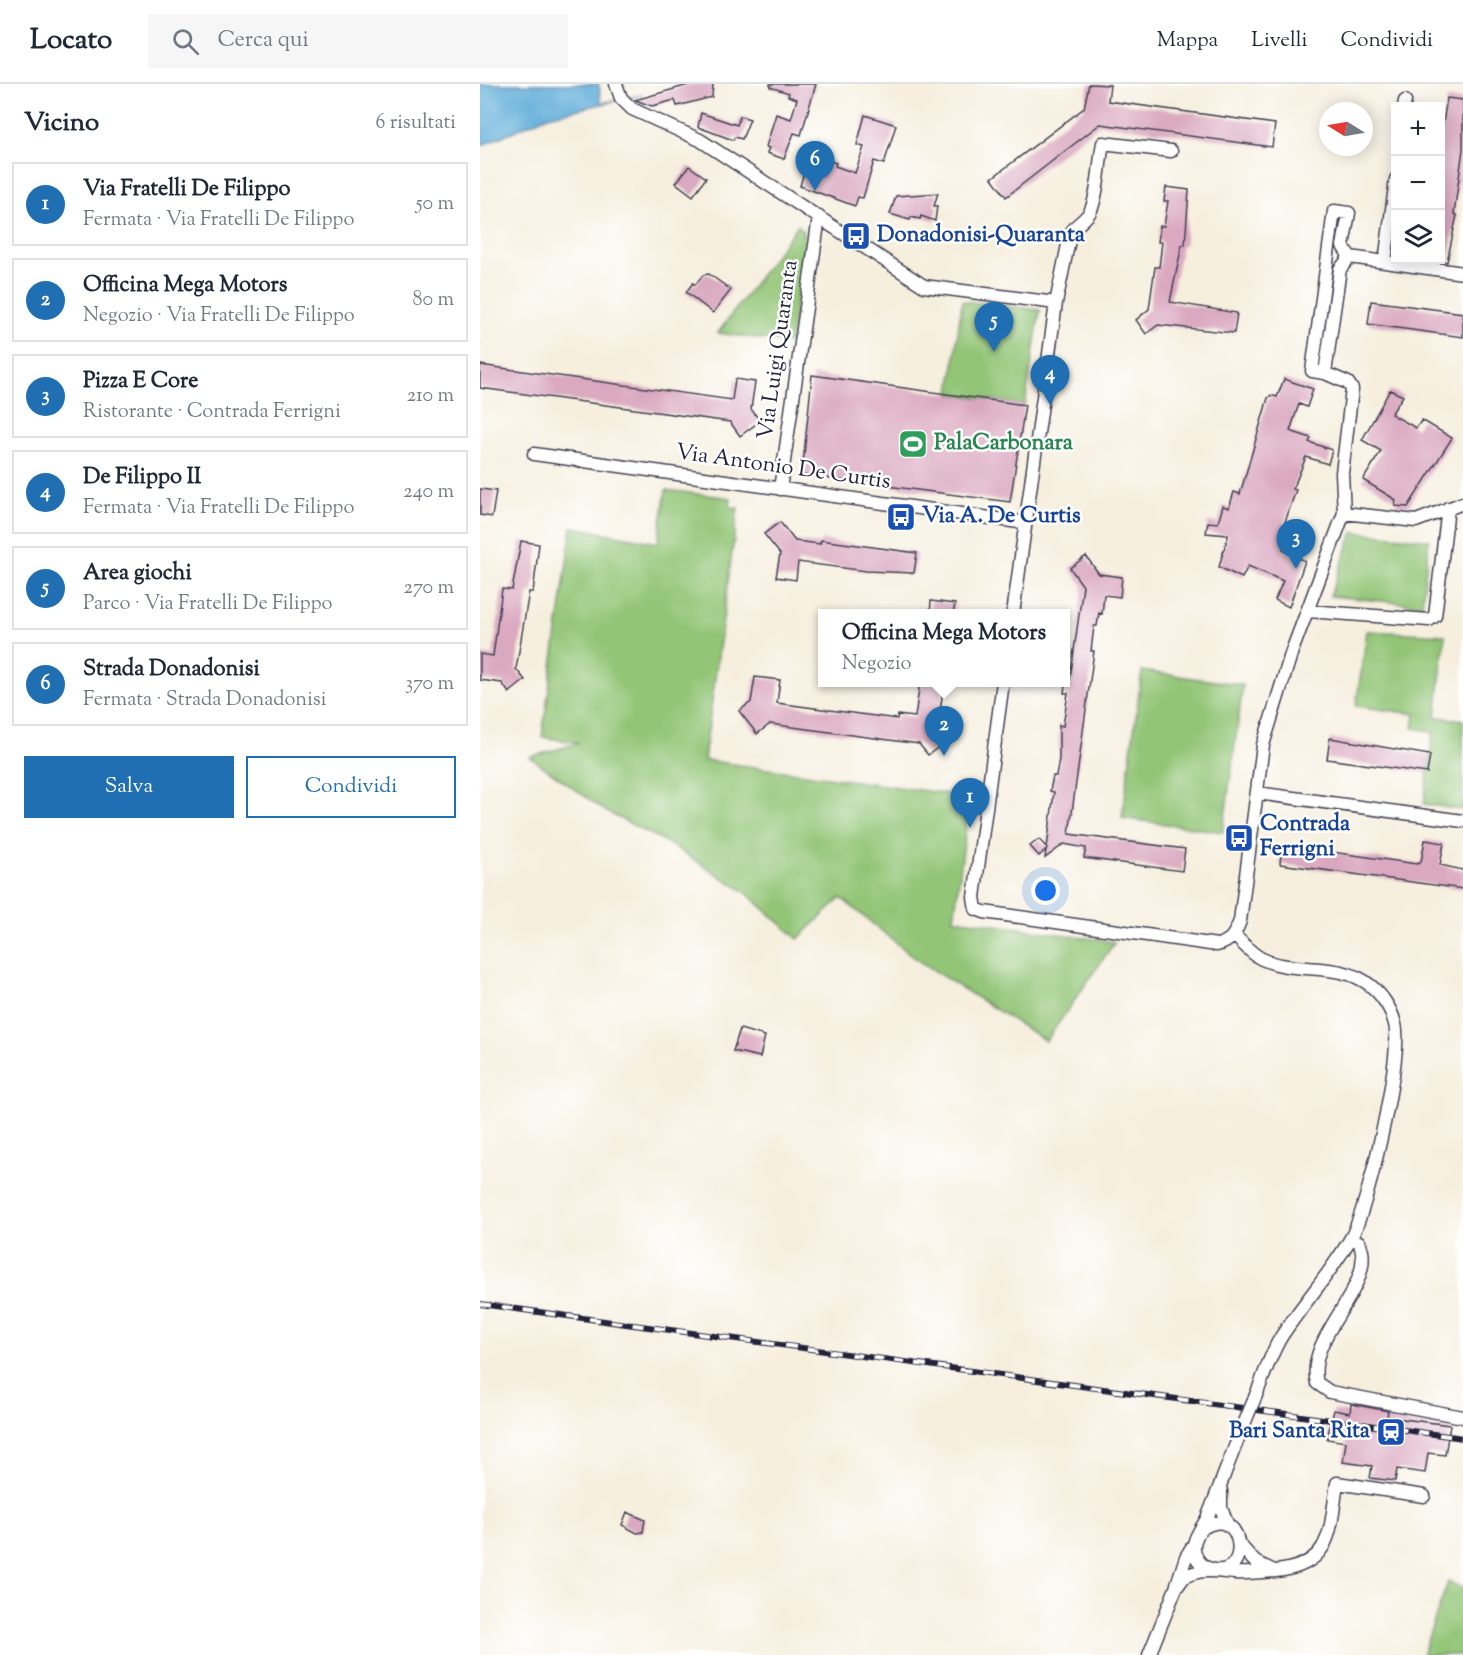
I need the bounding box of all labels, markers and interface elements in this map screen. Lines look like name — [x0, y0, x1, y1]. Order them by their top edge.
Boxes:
search box — [148, 14, 568, 68]
text: Locato — [30, 21, 112, 61]
icon: search — [169, 25, 202, 58]
text: Cerca qui — [217, 25, 309, 57]
text: Mappa — [1157, 26, 1218, 56]
text: Livelli — [1251, 26, 1308, 56]
text: Condividi — [1341, 26, 1433, 56]
north arrow — [1319, 102, 1373, 156]
map controls — [1391, 102, 1445, 264]
button: + — [1391, 102, 1445, 156]
text: Vicino — [24, 105, 99, 142]
text: 6 risultati — [375, 109, 456, 138]
pin: 6 — [796, 141, 834, 191]
button: − — [1391, 156, 1445, 210]
text: Via Fratelli De Filippo — [83, 174, 290, 206]
text: 1 — [42, 190, 49, 219]
text: 50 m — [416, 190, 454, 219]
text: Fermata · Via Fratelli De Filippo — [83, 206, 354, 235]
button: layers — [1391, 210, 1445, 264]
bus stop icon: Donadonisi-Quaranta — [840, 220, 872, 252]
place label: Donadonisi-Quaranta — [877, 220, 1086, 252]
street label: Via Luigi Quaranta — [751, 258, 807, 442]
text: Officina Mega Motors — [83, 270, 287, 302]
text: 2 — [41, 286, 50, 315]
text: 80 m — [413, 286, 454, 315]
text: Negozio · Via Fratelli De Filippo — [83, 302, 355, 331]
pin: 5 — [974, 302, 1014, 352]
pin: 4 — [1030, 356, 1070, 405]
text: Pizza E Core — [83, 366, 198, 398]
text: 3 — [41, 382, 50, 411]
text: 210 m — [407, 382, 454, 411]
text: Ristorante · Contrada Ferrigni — [83, 398, 341, 427]
sports icon: PalaCarbonara — [897, 428, 929, 460]
place label: PalaCarbonara — [934, 428, 1074, 460]
street label: Via Antonio De Curtis — [673, 437, 893, 499]
text: De Filippo II — [83, 462, 201, 494]
text: 4 — [40, 478, 51, 507]
text: 240 m — [403, 478, 454, 507]
text: Fermata · Via Fratelli De Filippo — [83, 494, 354, 523]
bus stop icon: Via A. De Curtis — [885, 501, 917, 533]
place label: Via A. De Curtis — [922, 501, 1081, 533]
pin: 3 — [1276, 520, 1316, 569]
text: Area giochi — [83, 558, 192, 590]
text: 5 — [42, 574, 49, 603]
text: 270 m — [404, 574, 454, 603]
text: Parco · Via Fratelli De Filippo — [83, 590, 333, 619]
popup — [818, 609, 1070, 687]
text: Officina Mega Motors — [842, 618, 1046, 650]
text: Negozio — [842, 650, 911, 679]
text: Strada Donadonisi — [83, 654, 260, 686]
text: 6 — [41, 670, 50, 699]
text: 370 m — [405, 670, 454, 699]
text: Fermata · Strada Donadonisi — [83, 686, 326, 715]
pin: 2 — [924, 706, 964, 756]
button: Salva — [24, 756, 234, 818]
button: Condividi — [246, 756, 456, 818]
pin: 1 — [950, 778, 990, 828]
place label: Contrada Ferrigni — [1260, 809, 1351, 866]
bus stop icon: Contrada Ferrigni — [1223, 822, 1255, 854]
your location — [1031, 876, 1060, 905]
place label: Bari Santa Rita — [1229, 1416, 1371, 1448]
station icon: Bari Santa Rita — [1375, 1416, 1407, 1448]

